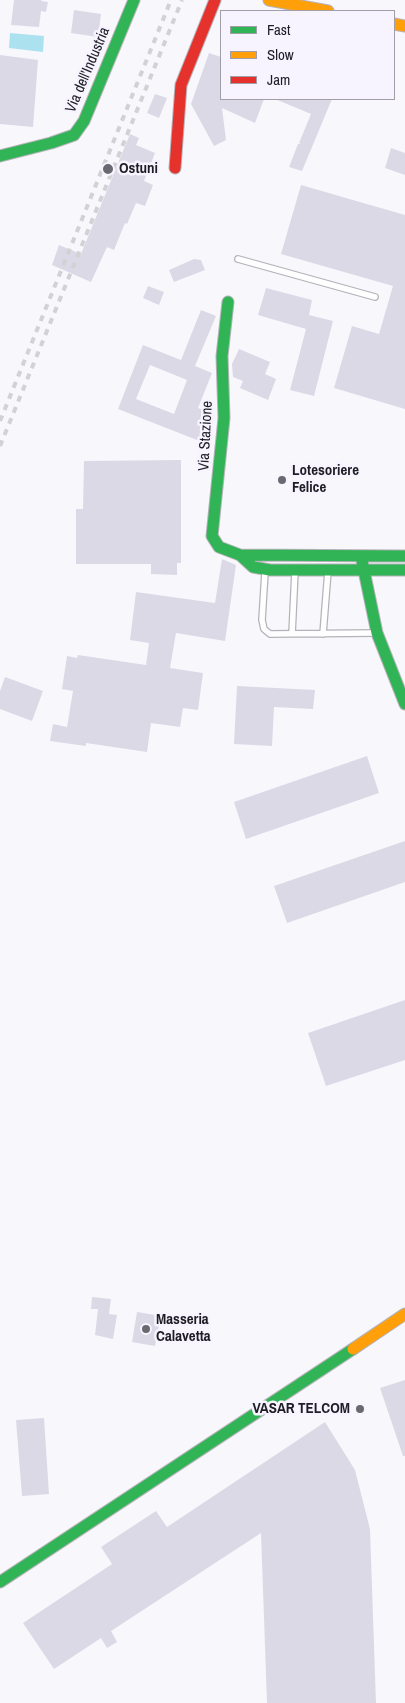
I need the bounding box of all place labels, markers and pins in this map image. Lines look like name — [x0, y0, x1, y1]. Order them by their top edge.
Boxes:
place label: Ostuni — [119, 160, 158, 178]
marker: Ostuni — [101, 162, 115, 176]
place label: Lotesoriere Felice — [292, 462, 359, 497]
marker: Lotesoriere Felice — [276, 474, 288, 486]
place label: Masseria Calavetta — [156, 1311, 211, 1346]
marker: Masseria Calavetta — [140, 1323, 152, 1335]
place label: VASAR TELCOM — [253, 1400, 350, 1418]
marker: VASAR TELCOM — [354, 1403, 366, 1415]

